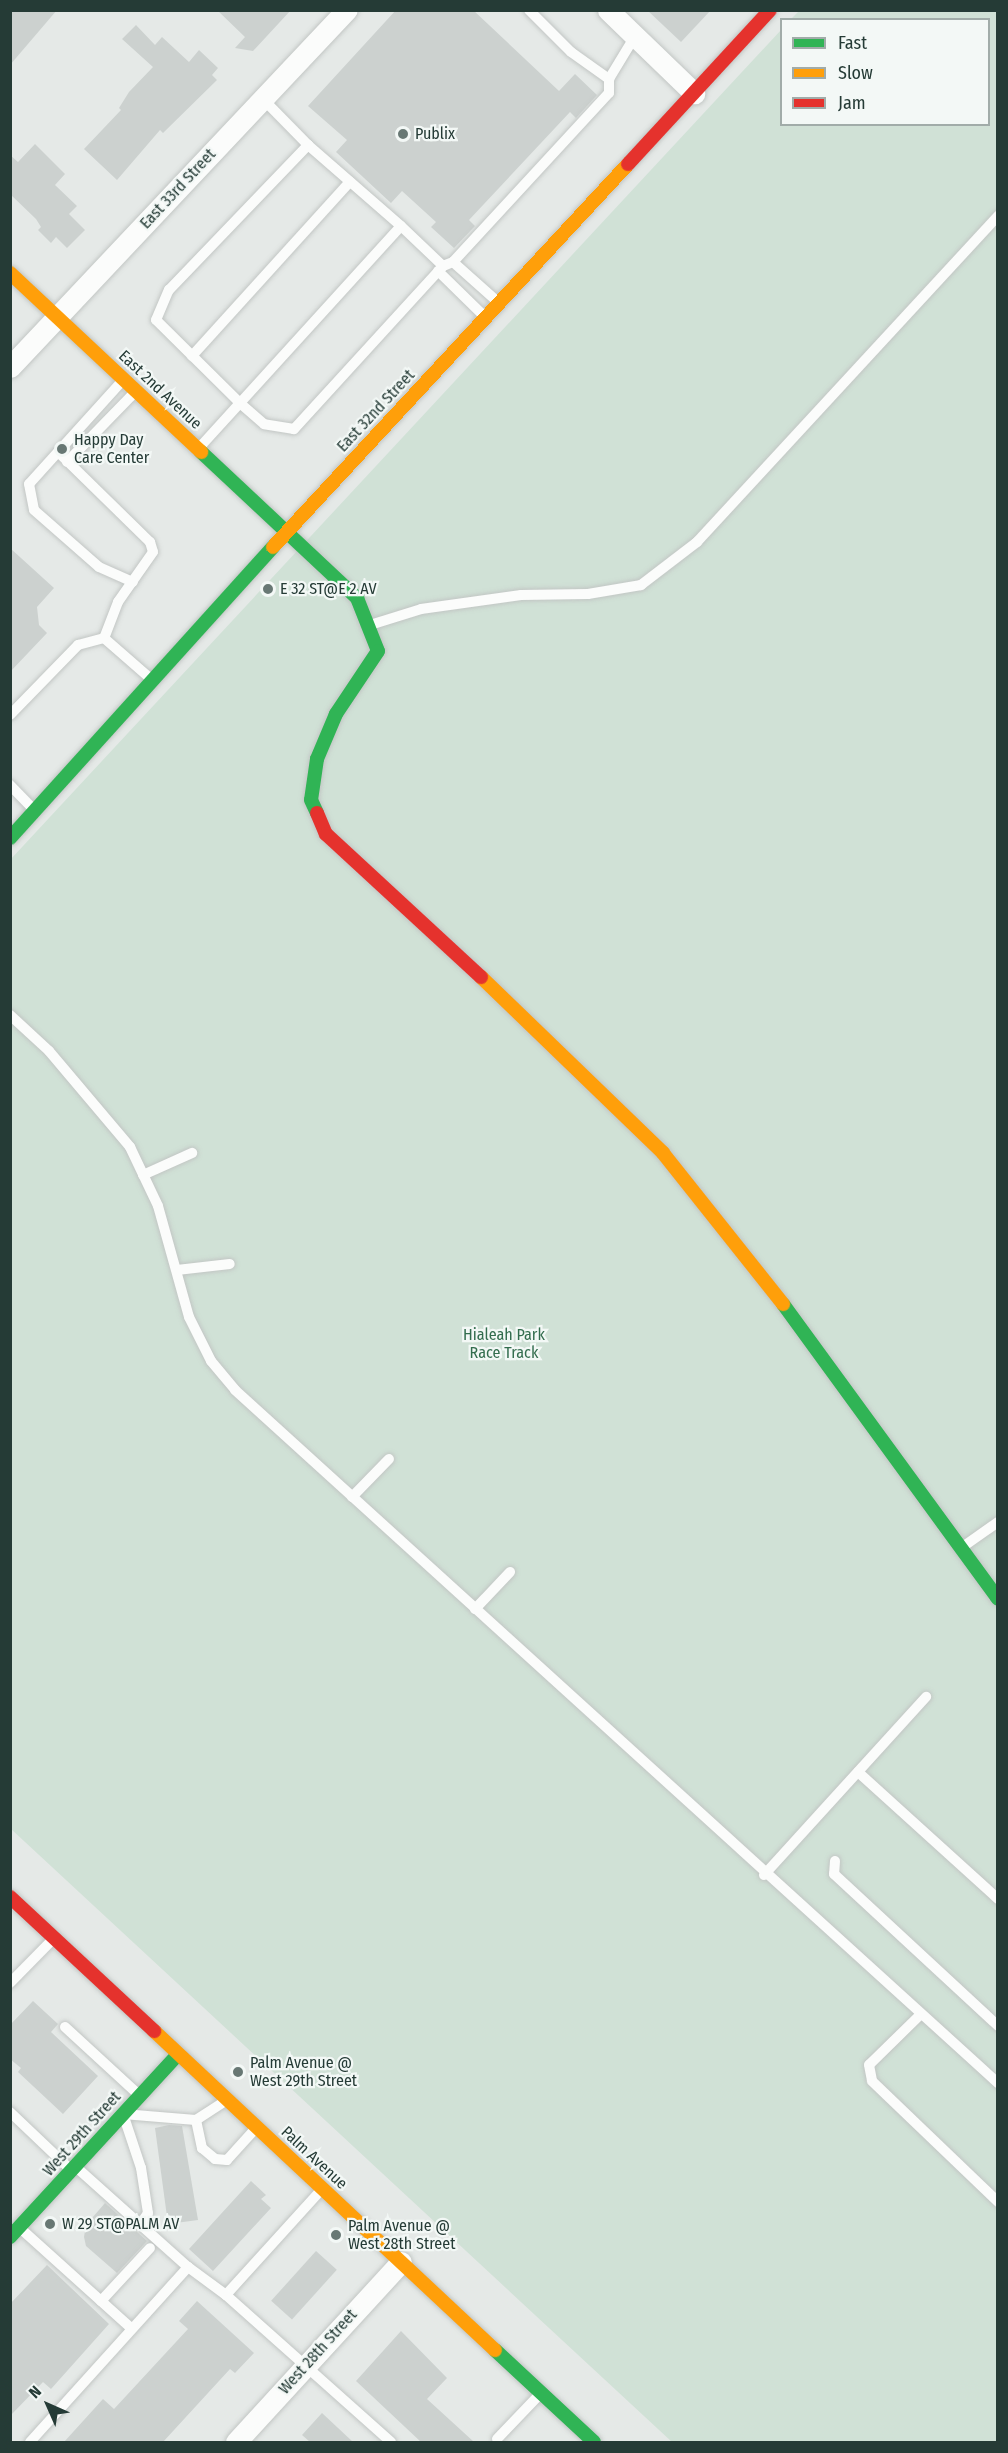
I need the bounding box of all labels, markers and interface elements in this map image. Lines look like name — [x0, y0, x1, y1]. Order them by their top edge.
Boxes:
legend — [780, 18, 990, 126]
text: Fast — [838, 32, 867, 54]
text: Slow — [838, 62, 873, 84]
text: Jam — [838, 92, 866, 114]
place label: Publix — [415, 124, 455, 144]
marker: Publix — [396, 127, 410, 141]
street label: East 33rd Street — [136, 145, 220, 233]
street label: East 2nd Avenue — [114, 347, 206, 433]
street label: East 32nd Street — [333, 366, 419, 456]
place label: Happy Day Care Center — [74, 430, 149, 468]
marker: Happy Day Care Center — [55, 442, 69, 456]
place label: E 32 ST@E 2 AV — [280, 579, 377, 599]
marker: E 32 ST@E 2 AV — [261, 582, 275, 596]
park label: Hialeah Park Race Track — [463, 1325, 545, 1363]
place label: Palm Avenue @ West 29th Street — [250, 2053, 357, 2091]
marker: Palm Avenue @ West 29th Street — [231, 2065, 245, 2079]
street label: West 29th Street — [39, 2088, 125, 2180]
street label: Palm Avenue — [277, 2122, 351, 2194]
place label: W 29 ST@PALM AV — [62, 2214, 179, 2234]
place label: Palm Avenue @ West 28th Street — [348, 2216, 455, 2254]
marker: W 29 ST@PALM AV — [43, 2217, 57, 2231]
marker: Palm Avenue @ West 28th Street — [329, 2228, 343, 2242]
street label: West 28th Street — [275, 2306, 361, 2398]
north arrow — [18, 2375, 78, 2435]
text: N — [25, 2382, 45, 2402]

